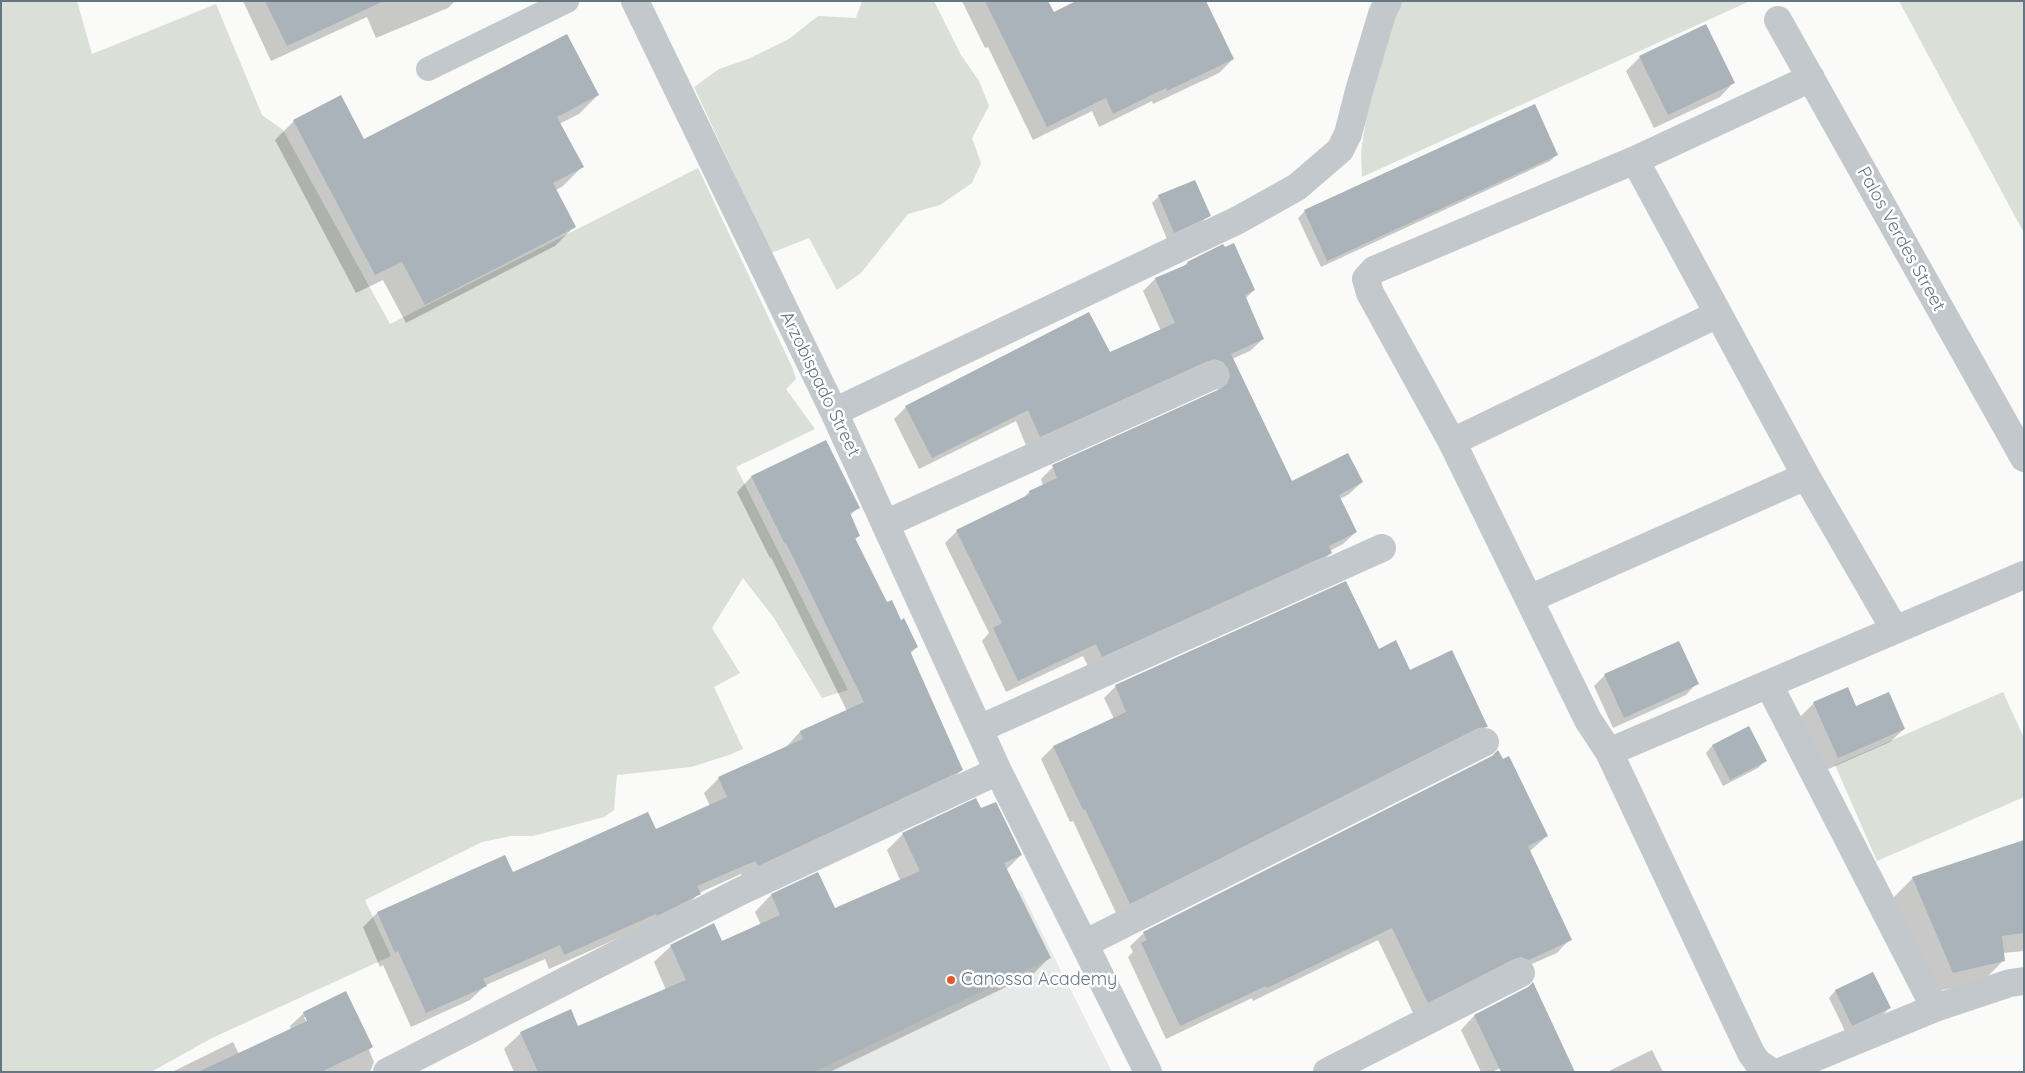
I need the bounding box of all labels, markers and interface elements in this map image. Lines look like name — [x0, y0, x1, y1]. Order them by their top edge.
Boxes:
street label: Palos Verdes Street — [1852, 163, 1950, 315]
street label: Arzobispado Street — [775, 308, 865, 460]
place label: Canossa Academy — [961, 969, 1117, 991]
marker: Canossa Academy — [945, 974, 957, 986]

